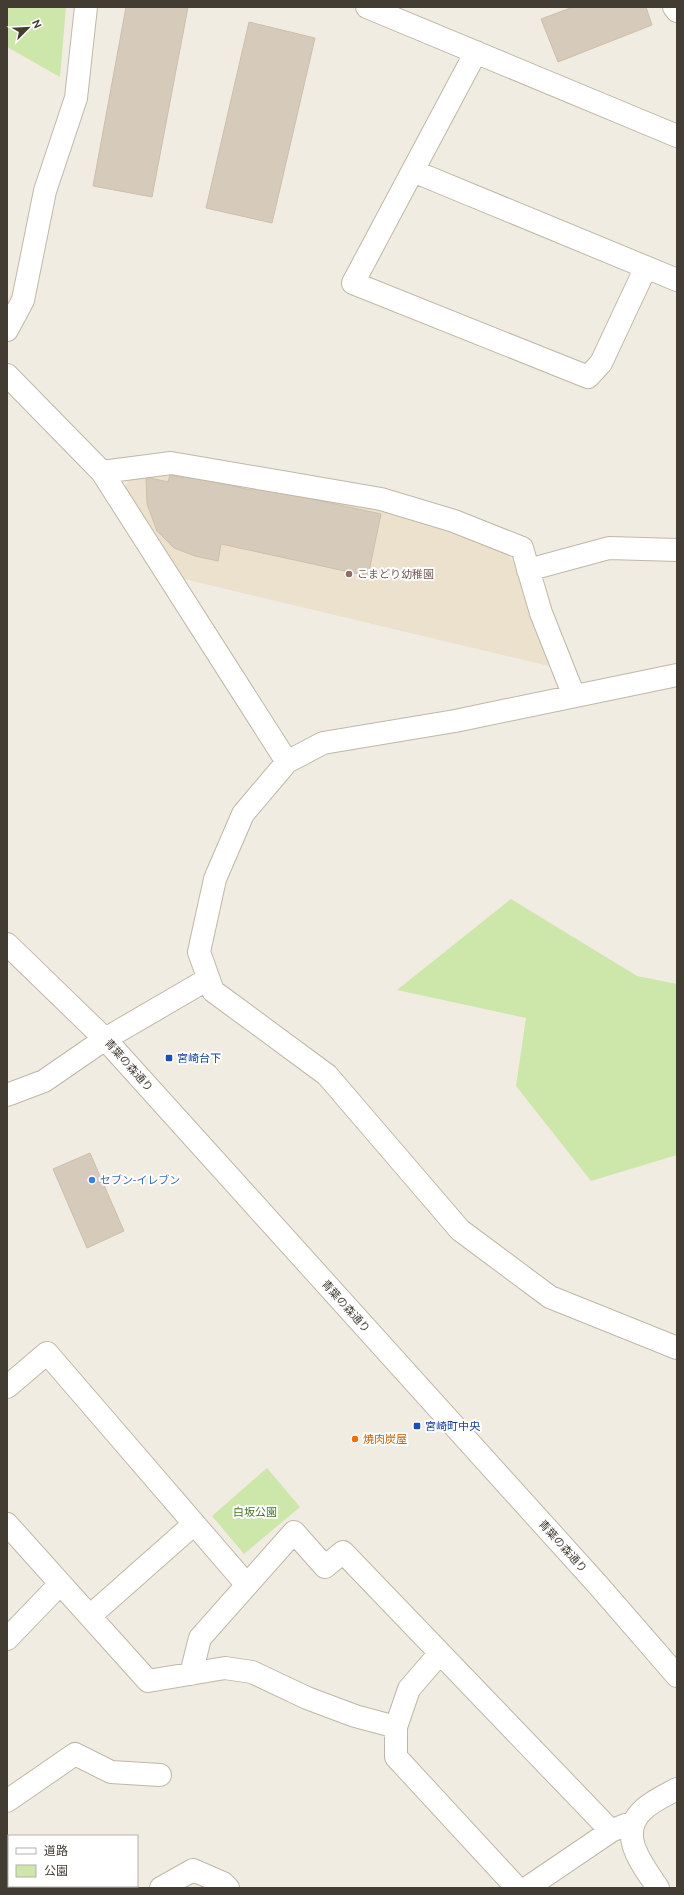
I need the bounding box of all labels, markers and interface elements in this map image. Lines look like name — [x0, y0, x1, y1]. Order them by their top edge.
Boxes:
north arrow — [8, 8, 48, 48]
text: N — [30, 18, 44, 30]
place label: こまどり幼稚園 — [357, 568, 434, 580]
marker: こまどり幼稚園 — [344, 569, 354, 579]
street label: 青葉の森通り — [102, 1036, 156, 1094]
place label: 宮崎台下 — [177, 1052, 221, 1064]
marker: 宮崎台下 — [164, 1053, 174, 1063]
place label: セブン-イレブン — [100, 1174, 180, 1186]
marker: セブン-イレブン — [87, 1175, 97, 1185]
street label: 青葉の森通り — [319, 1277, 373, 1335]
place label: 宮崎町中央 — [425, 1420, 481, 1432]
marker: 宮崎町中央 — [412, 1421, 422, 1431]
place label: 焼肉炭屋 — [363, 1433, 407, 1445]
marker: 焼肉炭屋 — [350, 1434, 360, 1444]
park label: 白坂公園 — [233, 1506, 277, 1518]
street label: 青葉の森通り — [536, 1517, 590, 1575]
legend — [8, 1835, 138, 1887]
text: 道路 — [44, 1844, 68, 1857]
text: 公園 — [44, 1864, 68, 1877]

